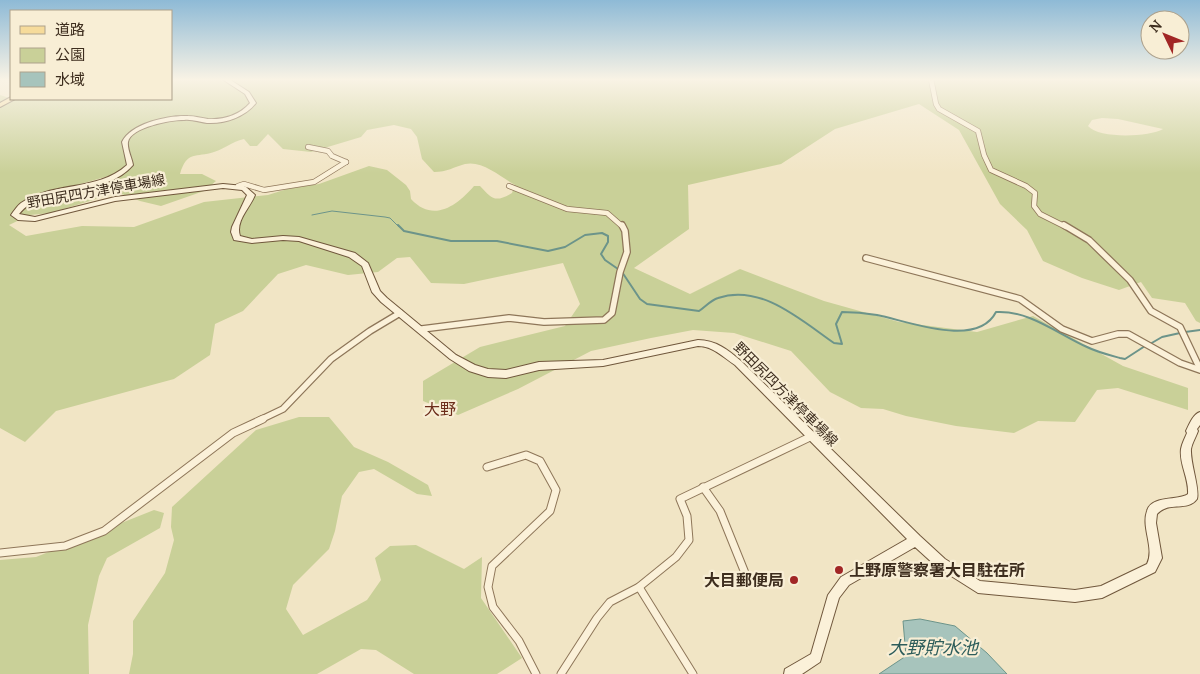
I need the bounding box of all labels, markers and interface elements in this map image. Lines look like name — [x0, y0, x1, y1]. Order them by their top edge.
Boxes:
legend — [10, 10, 172, 100]
north arrow — [1140, 10, 1190, 60]
text: N — [1145, 16, 1166, 36]
text: 道路 — [55, 20, 85, 39]
text: 公園 — [55, 45, 85, 64]
text: 水域 — [55, 70, 85, 89]
street label: 野田尻四方津停車場線 — [26, 170, 166, 212]
street label: 野田尻四方津停車場線 — [730, 338, 842, 450]
district label: 大野 — [424, 399, 456, 419]
place label: 上野原警察署大目駐在所 — [849, 560, 1025, 580]
marker: 上野原警察署大目駐在所 — [833, 564, 845, 576]
place label: 大目郵便局 — [704, 570, 784, 590]
marker: 大目郵便局 — [788, 574, 800, 586]
water label: 大野貯水池 — [888, 636, 980, 659]

